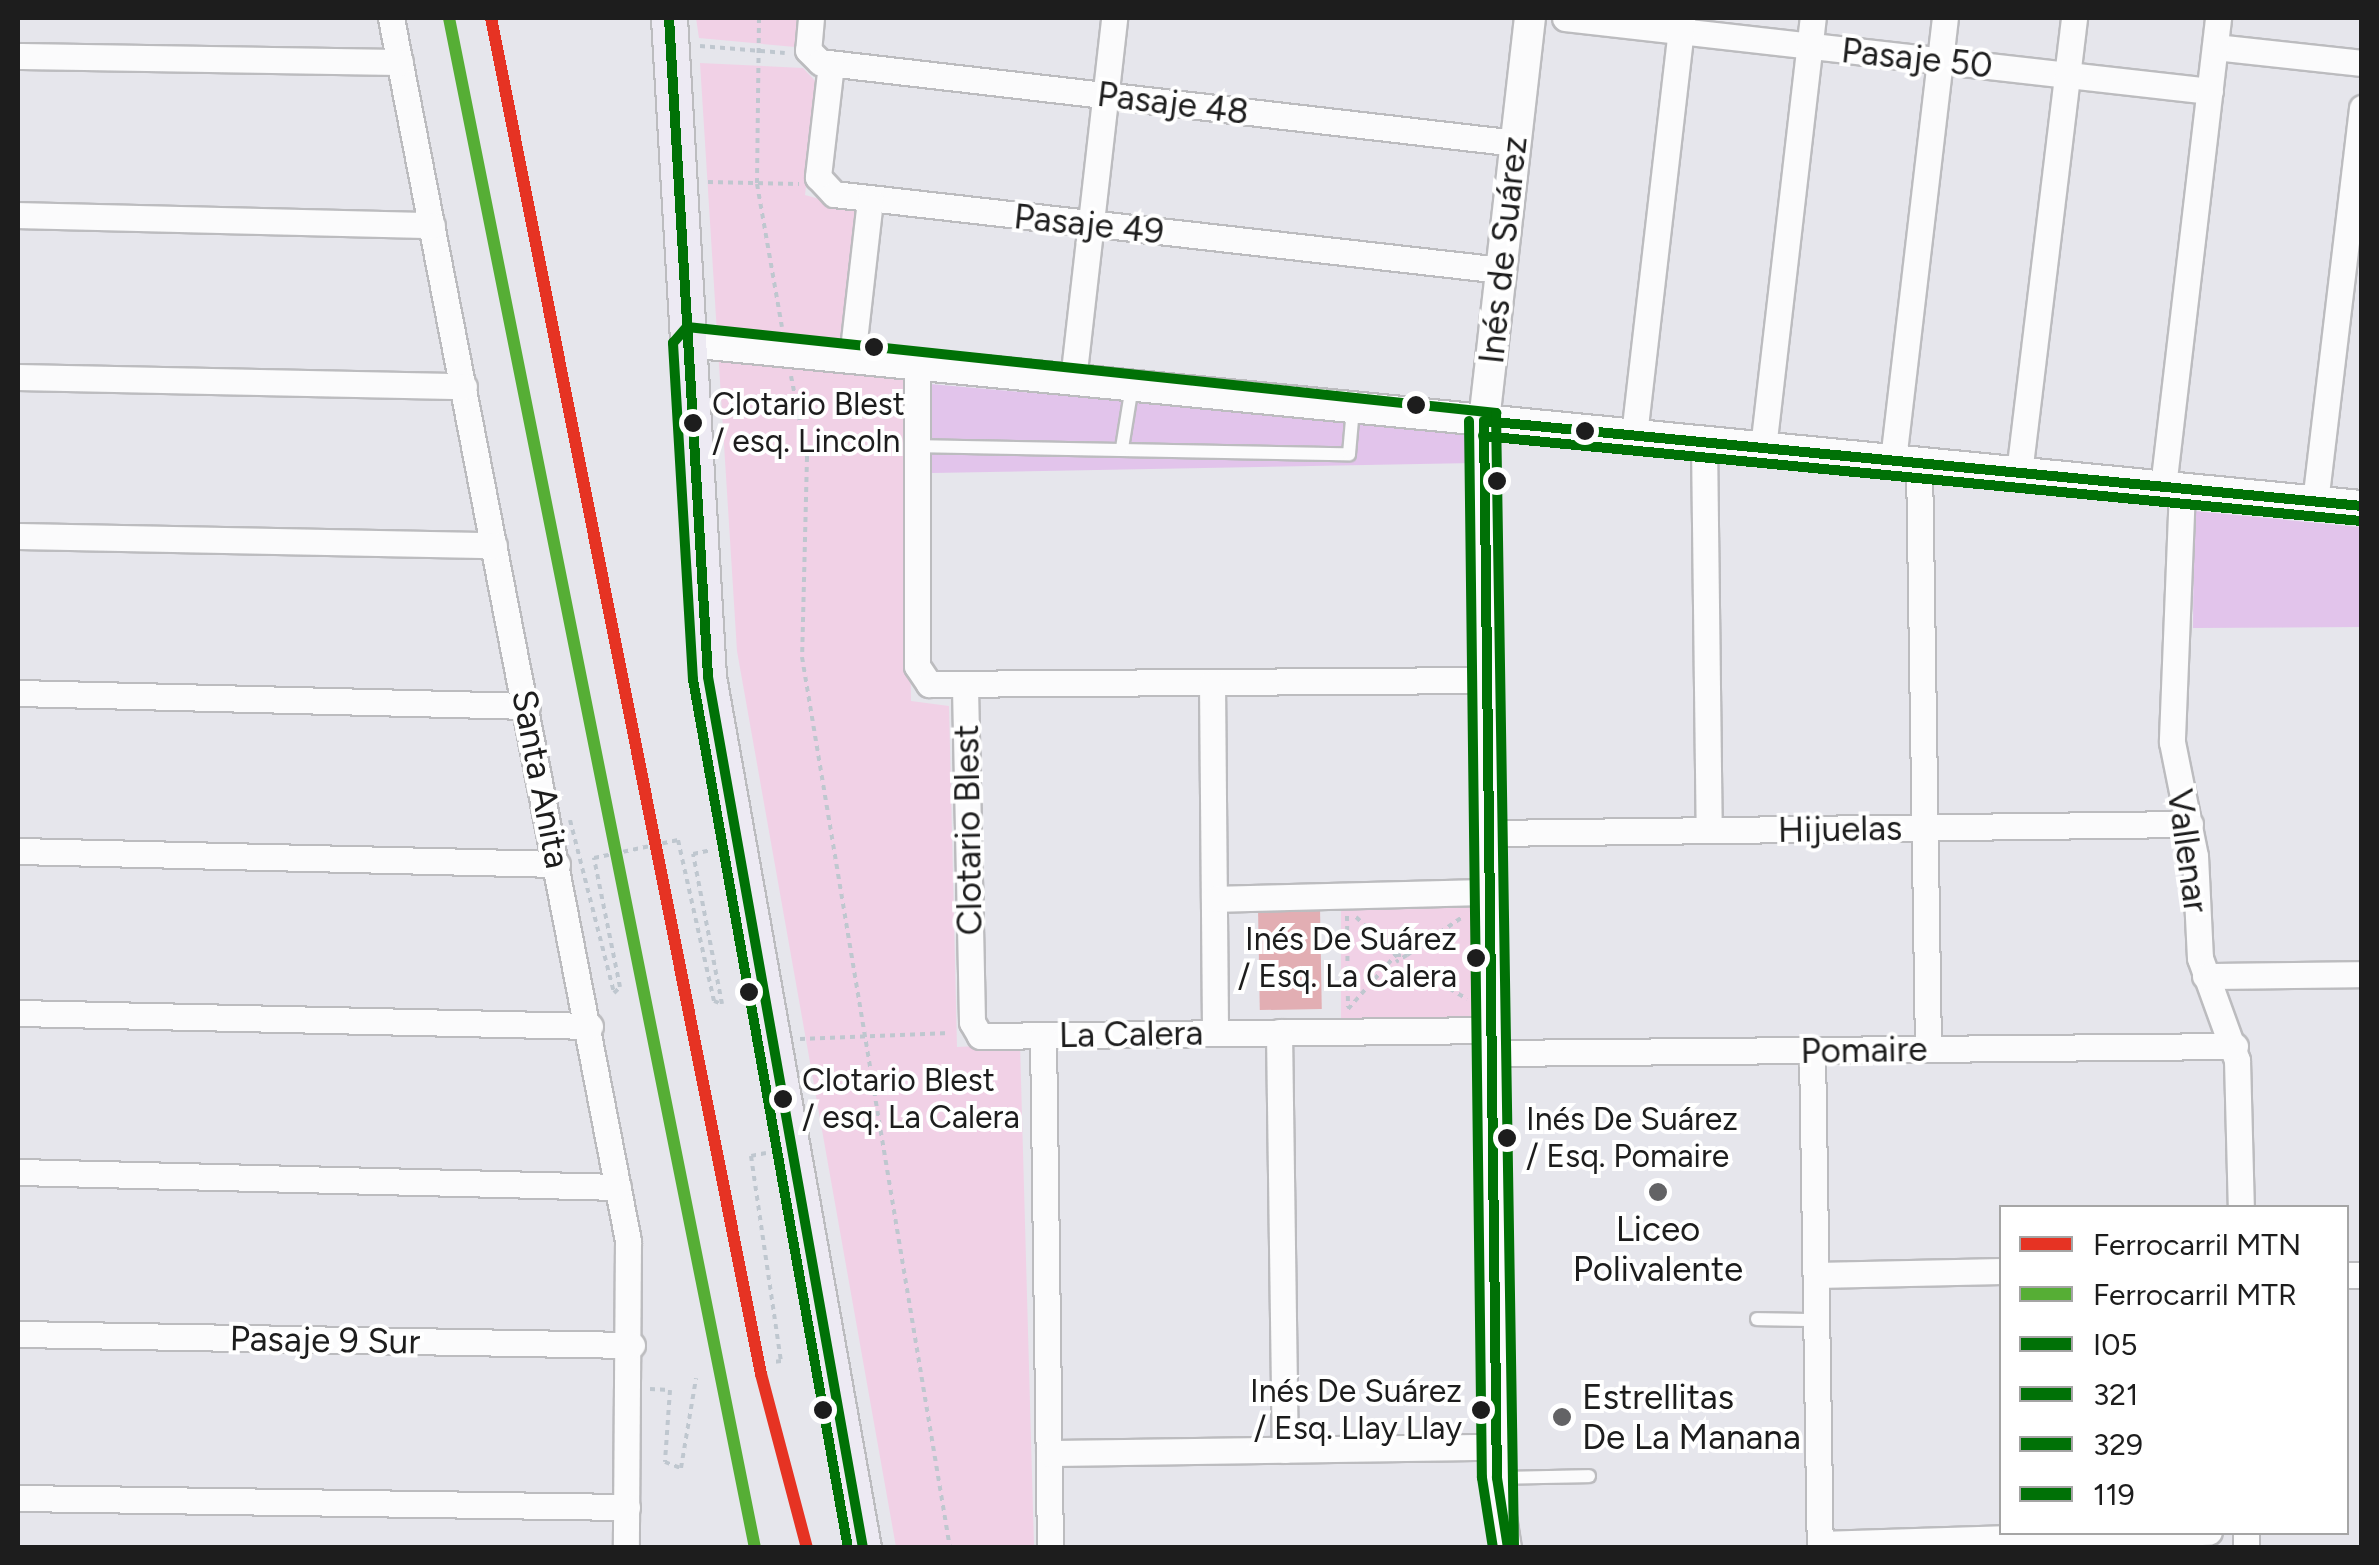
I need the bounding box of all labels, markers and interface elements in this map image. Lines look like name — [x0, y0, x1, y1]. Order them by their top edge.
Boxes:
street label: Pasaje 50 — [1839, 29, 1995, 87]
street label: Pasaje 48 — [1095, 73, 1251, 133]
street label: Inés de Suárez — [1470, 134, 1536, 366]
street label: Pasaje 49 — [1012, 195, 1166, 253]
unlabelled marker — [864, 337, 884, 357]
place label: Clotario Blest / esq. Lincoln — [712, 386, 905, 461]
unlabelled marker — [1406, 395, 1426, 415]
marker: Clotario Blest / esq. Lincoln — [683, 413, 703, 433]
unlabelled marker — [1575, 421, 1595, 441]
unlabelled marker — [1487, 471, 1507, 491]
street label: Santa Anita — [503, 686, 579, 872]
street label: Clotario Blest — [945, 724, 991, 936]
street label: Vallenar — [2159, 786, 2217, 916]
street label: Hijuelas — [1777, 807, 1903, 851]
place label: Inés De Suárez / Esq. La Calera — [1238, 921, 1457, 996]
marker: Inés De Suárez / Esq. La Calera — [1466, 948, 1486, 968]
unlabelled marker — [739, 982, 759, 1002]
street label: La Calera — [1059, 1012, 1203, 1056]
street label: Pomaire — [1800, 1028, 1928, 1072]
place label: Clotario Blest / esq. La Calera — [802, 1062, 1020, 1137]
marker: Clotario Blest / esq. La Calera — [773, 1089, 793, 1109]
place label: Inés De Suárez / Esq. Pomaire — [1526, 1101, 1738, 1176]
marker: Inés De Suárez / Esq. Pomaire — [1497, 1128, 1517, 1148]
marker: Liceo Polivalente — [1647, 1181, 1669, 1203]
legend — [1999, 1205, 2349, 1535]
place label: Liceo Polivalente — [1573, 1208, 1743, 1290]
text: Ferrocarril MTN — [2093, 1226, 2301, 1263]
text: Ferrocarril MTR — [2093, 1276, 2297, 1313]
street label: Pasaje 9 Sur — [229, 1317, 421, 1363]
text: I05 — [2093, 1326, 2138, 1363]
place label: Inés De Suárez / Esq. Llay Llay — [1250, 1373, 1462, 1448]
place label: Estrellitas De La Manana — [1582, 1376, 1801, 1458]
text: 321 — [2093, 1376, 2138, 1413]
unlabelled marker — [813, 1400, 833, 1420]
marker: Inés De Suárez / Esq. Llay Llay — [1471, 1400, 1491, 1420]
marker: Estrellitas De La Manana — [1551, 1406, 1573, 1428]
text: 329 — [2093, 1426, 2143, 1463]
text: 119 — [2093, 1476, 2135, 1513]

